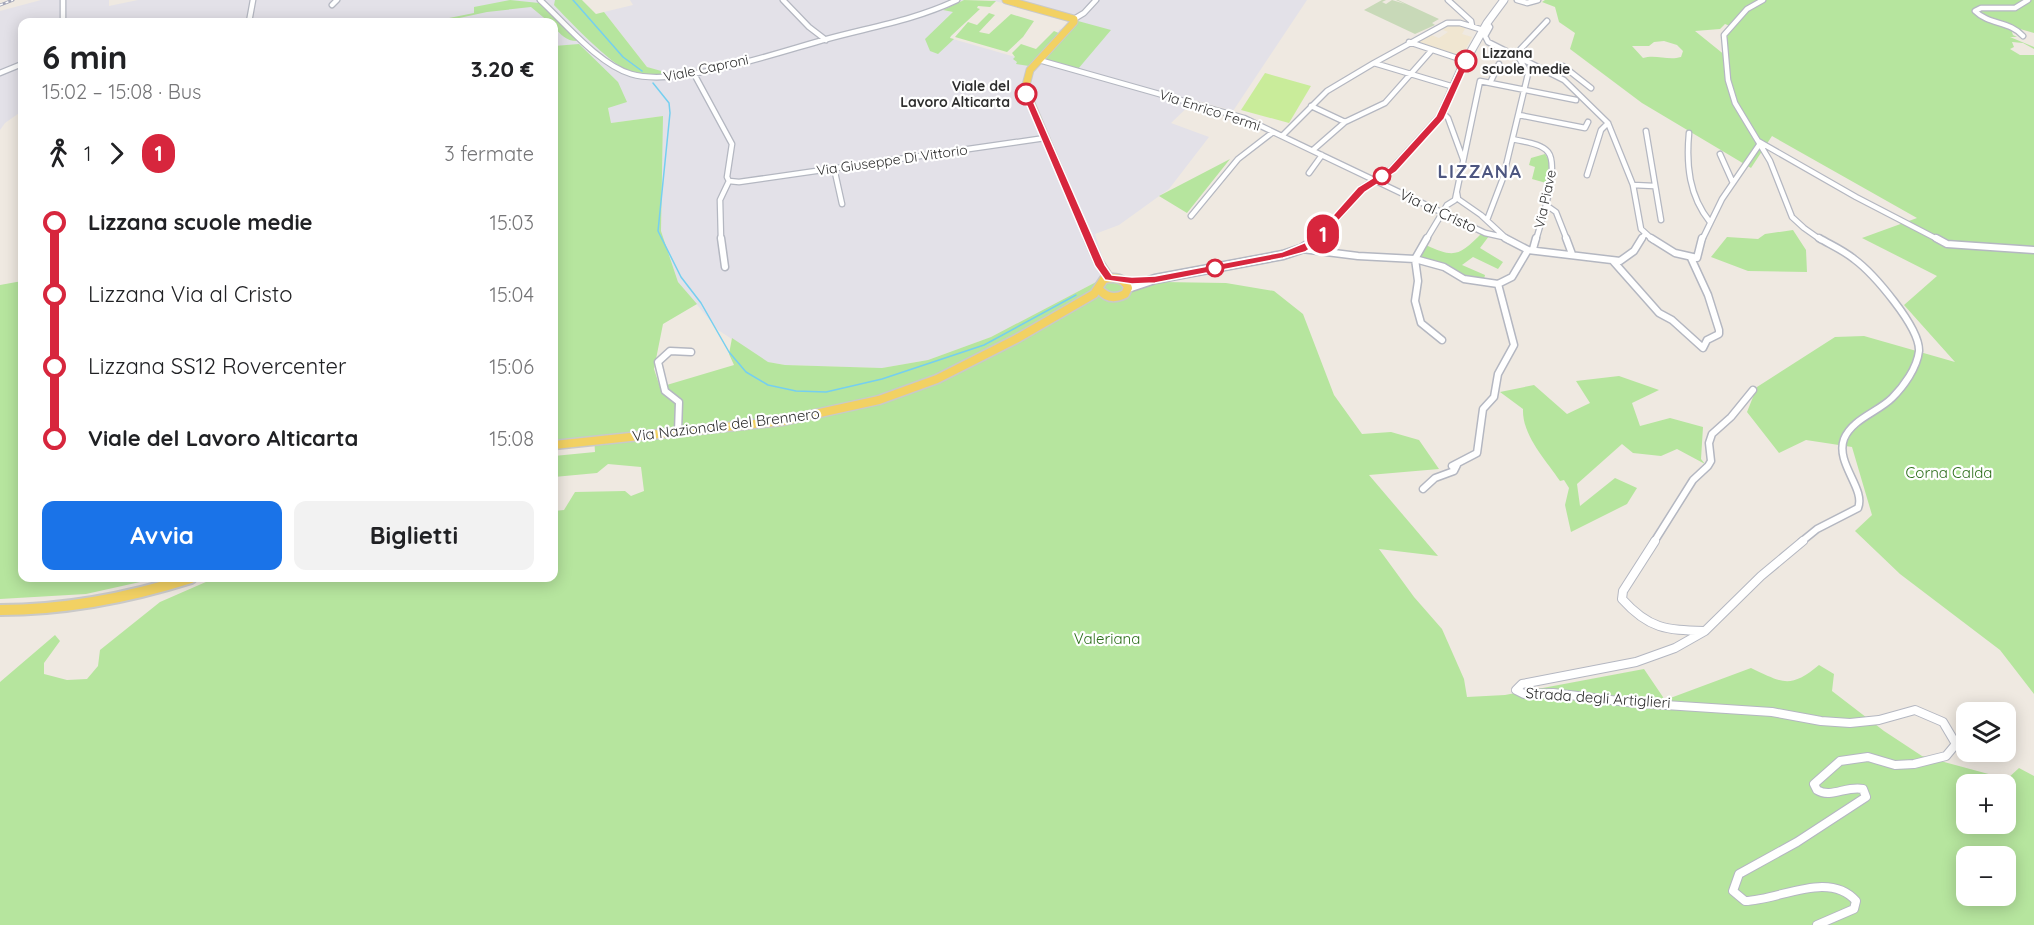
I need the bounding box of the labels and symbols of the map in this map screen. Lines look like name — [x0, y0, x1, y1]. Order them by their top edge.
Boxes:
place label: Lizzana scuole medie — [1482, 44, 1570, 78]
street label: Viale Caproni — [662, 50, 750, 86]
marker: Lizzana scuole medie — [1455, 50, 1477, 72]
place label: Viale del Lavoro Alticarta — [900, 77, 1010, 111]
marker: Viale del Lavoro Alticarta — [1015, 83, 1037, 105]
street label: Via Enrico Fermi — [1157, 85, 1263, 135]
street label: Via Giuseppe Di Vittorio — [815, 140, 969, 180]
district label: LIZZANA — [1437, 160, 1523, 183]
unlabelled marker — [1373, 167, 1391, 185]
street label: Via Piave — [1530, 168, 1560, 230]
street label: Via al Cristo — [1397, 184, 1480, 237]
line badge: 1 — [1304, 214, 1342, 254]
unlabelled marker — [1206, 259, 1224, 277]
street label: Via Nazionale del Brennero — [631, 404, 821, 445]
park label: Corna Calda — [1906, 463, 1992, 482]
park label: Valeriana — [1074, 629, 1140, 648]
street label: Strada degli Artiglieri — [1525, 683, 1671, 712]

